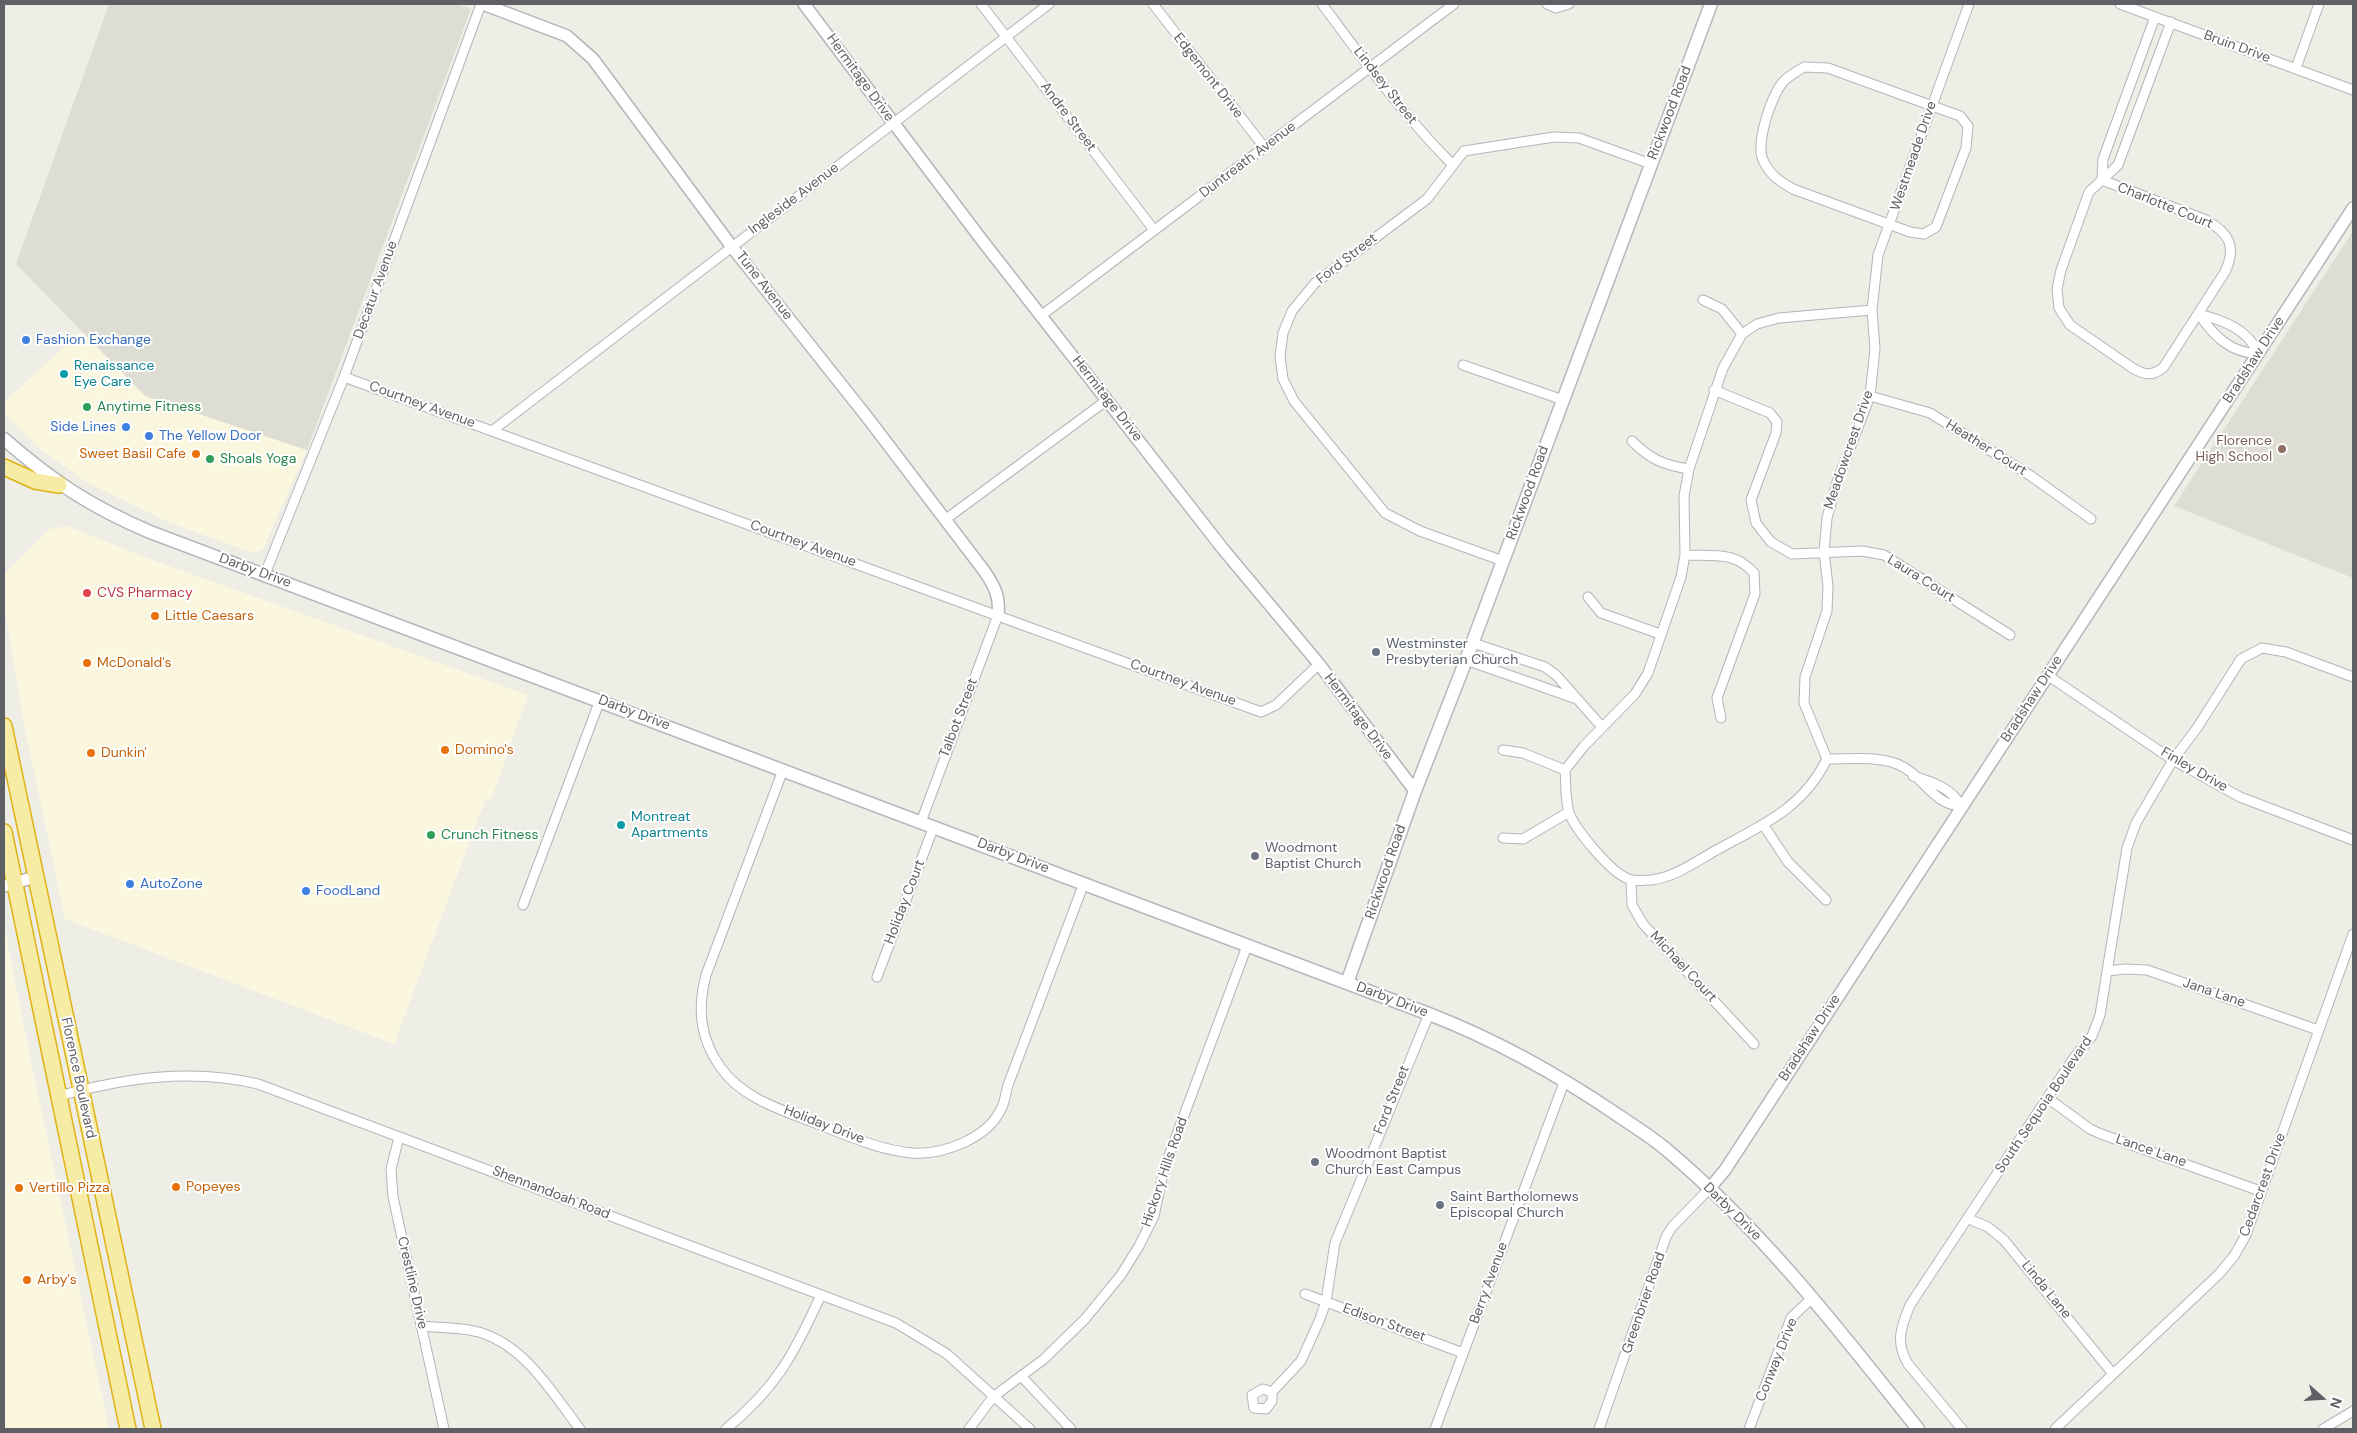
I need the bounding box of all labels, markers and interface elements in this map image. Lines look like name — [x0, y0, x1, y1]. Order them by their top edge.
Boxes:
street label: Bruin Drive — [2201, 27, 2273, 67]
street label: Edgemont Drive — [1170, 30, 1246, 122]
street label: Hermitage Drive — [823, 31, 897, 125]
street label: Lindsey Street — [1350, 44, 1420, 128]
street label: Rickwood Road — [1644, 64, 1696, 162]
street label: Andre Street — [1037, 79, 1099, 155]
street label: Westmeade Drive — [1887, 99, 1941, 213]
street label: Duntreath Avenue — [1197, 118, 1299, 202]
street label: Ingleside Avenue — [746, 160, 842, 238]
street label: Charlotte Court — [2115, 179, 2215, 233]
street label: Ford Street — [1313, 230, 1381, 288]
street label: Decatur Avenue — [350, 239, 402, 341]
street label: Tune Avenue — [732, 248, 796, 324]
street label: Bradshaw Drive — [2220, 313, 2288, 407]
place label: Fashion Exchange — [36, 332, 151, 348]
marker: Fashion Exchange — [20, 334, 32, 346]
street label: Hermitage Drive — [1068, 353, 1146, 445]
place label: Renaissance Eye Care — [74, 358, 155, 391]
marker: Renaissance Eye Care — [58, 368, 70, 380]
street label: Courtney Avenue — [367, 378, 477, 432]
street label: Meadowcrest Drive — [1821, 388, 1877, 512]
place label: Anytime Fitness — [97, 399, 201, 415]
marker: Anytime Fitness — [81, 401, 93, 413]
street label: Heather Court — [1942, 416, 2030, 480]
place label: Side Lines — [50, 419, 116, 435]
marker: Side Lines — [120, 421, 132, 433]
place label: The Yellow Door — [159, 428, 262, 444]
marker: The Yellow Door — [143, 430, 155, 442]
place label: Florence High School — [2196, 433, 2272, 466]
marker: Florence High School — [2276, 443, 2288, 455]
street label: Rickwood Road — [1503, 444, 1553, 542]
place label: Sweet Basil Cafe — [79, 446, 186, 462]
marker: Sweet Basil Cafe — [190, 448, 202, 460]
place label: Shoals Yoga — [220, 451, 296, 467]
marker: Shoals Yoga — [204, 453, 216, 465]
street label: Courtney Avenue — [748, 517, 858, 571]
street label: Darby Drive — [217, 550, 293, 592]
street label: Laura Court — [1884, 552, 1958, 606]
place label: CVS Pharmacy — [97, 585, 193, 601]
marker: CVS Pharmacy — [81, 587, 93, 599]
place label: Little Caesars — [165, 608, 254, 624]
marker: Little Caesars — [149, 610, 161, 622]
place label: Westminster Presbyterian Church — [1386, 636, 1518, 669]
marker: Westminster Presbyterian Church — [1370, 646, 1382, 658]
street label: Bradshaw Drive — [1998, 652, 2066, 746]
place label: McDonald's — [97, 655, 172, 671]
street label: Courtney Avenue — [1128, 656, 1238, 710]
marker: McDonald's — [81, 657, 93, 669]
street label: Hermitage Drive — [1320, 670, 1396, 764]
street label: Talbot Street — [936, 676, 982, 760]
street label: Darby Drive — [596, 692, 672, 734]
place label: Domino's — [455, 742, 514, 758]
marker: Domino's — [439, 744, 451, 756]
street label: Finley Drive — [2158, 744, 2230, 796]
place label: Dunkin' — [101, 745, 147, 761]
marker: Dunkin' — [85, 747, 97, 759]
place label: Montreat Apartments — [631, 809, 708, 842]
marker: Montreat Apartments — [615, 819, 627, 831]
street label: Rickwood Road — [1362, 823, 1410, 921]
place label: Crunch Fitness — [441, 827, 538, 843]
marker: Crunch Fitness — [425, 829, 437, 841]
street label: Darby Drive — [975, 835, 1051, 877]
place label: Woodmont Baptist Church — [1265, 840, 1361, 872]
marker: Woodmont Baptist Church — [1249, 850, 1261, 862]
street label: Holiday Court — [881, 857, 929, 947]
place label: AutoZone — [140, 876, 203, 892]
marker: AutoZone — [124, 878, 136, 890]
place label: FoodLand — [316, 883, 380, 899]
marker: FoodLand — [300, 885, 312, 897]
street label: Michael Court — [1646, 928, 1720, 1006]
street label: Jana Lane — [2181, 974, 2247, 1012]
street label: Darby Drive — [1354, 979, 1430, 1021]
street label: Bradshaw Drive — [1776, 991, 1844, 1085]
street label: Florence Boulevard — [57, 1016, 99, 1140]
street label: South Sequoia Boulevard — [1992, 1033, 2096, 1177]
street label: Ford Street — [1371, 1063, 1413, 1137]
street label: Holiday Drive — [781, 1102, 867, 1148]
street label: Hickory Hills Road — [1138, 1115, 1192, 1229]
street label: Lance Lane — [2113, 1131, 2189, 1171]
street label: Cedarcrest Drive — [2236, 1131, 2290, 1239]
place label: Woodmont Baptist Church East Campus — [1325, 1146, 1461, 1178]
marker: Woodmont Baptist Church East Campus — [1309, 1156, 1321, 1168]
street label: Shennandoah Road — [490, 1163, 612, 1223]
place label: Popeyes — [186, 1179, 241, 1195]
street label: Darby Drive — [1699, 1179, 1765, 1245]
place label: Vertillo Pizza — [29, 1180, 110, 1196]
marker: Popeyes — [170, 1181, 182, 1193]
marker: Vertillo Pizza — [13, 1182, 25, 1194]
place label: Saint Bartholomews Episcopal Church — [1450, 1189, 1579, 1222]
marker: Saint Bartholomews Episcopal Church — [1434, 1199, 1446, 1211]
street label: Crestline Drive — [393, 1235, 431, 1331]
street label: Berry Avenue — [1466, 1240, 1512, 1326]
street label: Greenbrier Road — [1619, 1250, 1669, 1356]
street label: Linda Lane — [2017, 1258, 2075, 1322]
place label: Arby's — [37, 1272, 77, 1288]
marker: Arby's — [21, 1274, 33, 1286]
street label: Edison Street — [1340, 1300, 1428, 1346]
street label: Conway Drive — [1753, 1316, 1801, 1404]
north arrow — [2297, 1373, 2347, 1423]
text: N — [2326, 1395, 2346, 1411]

